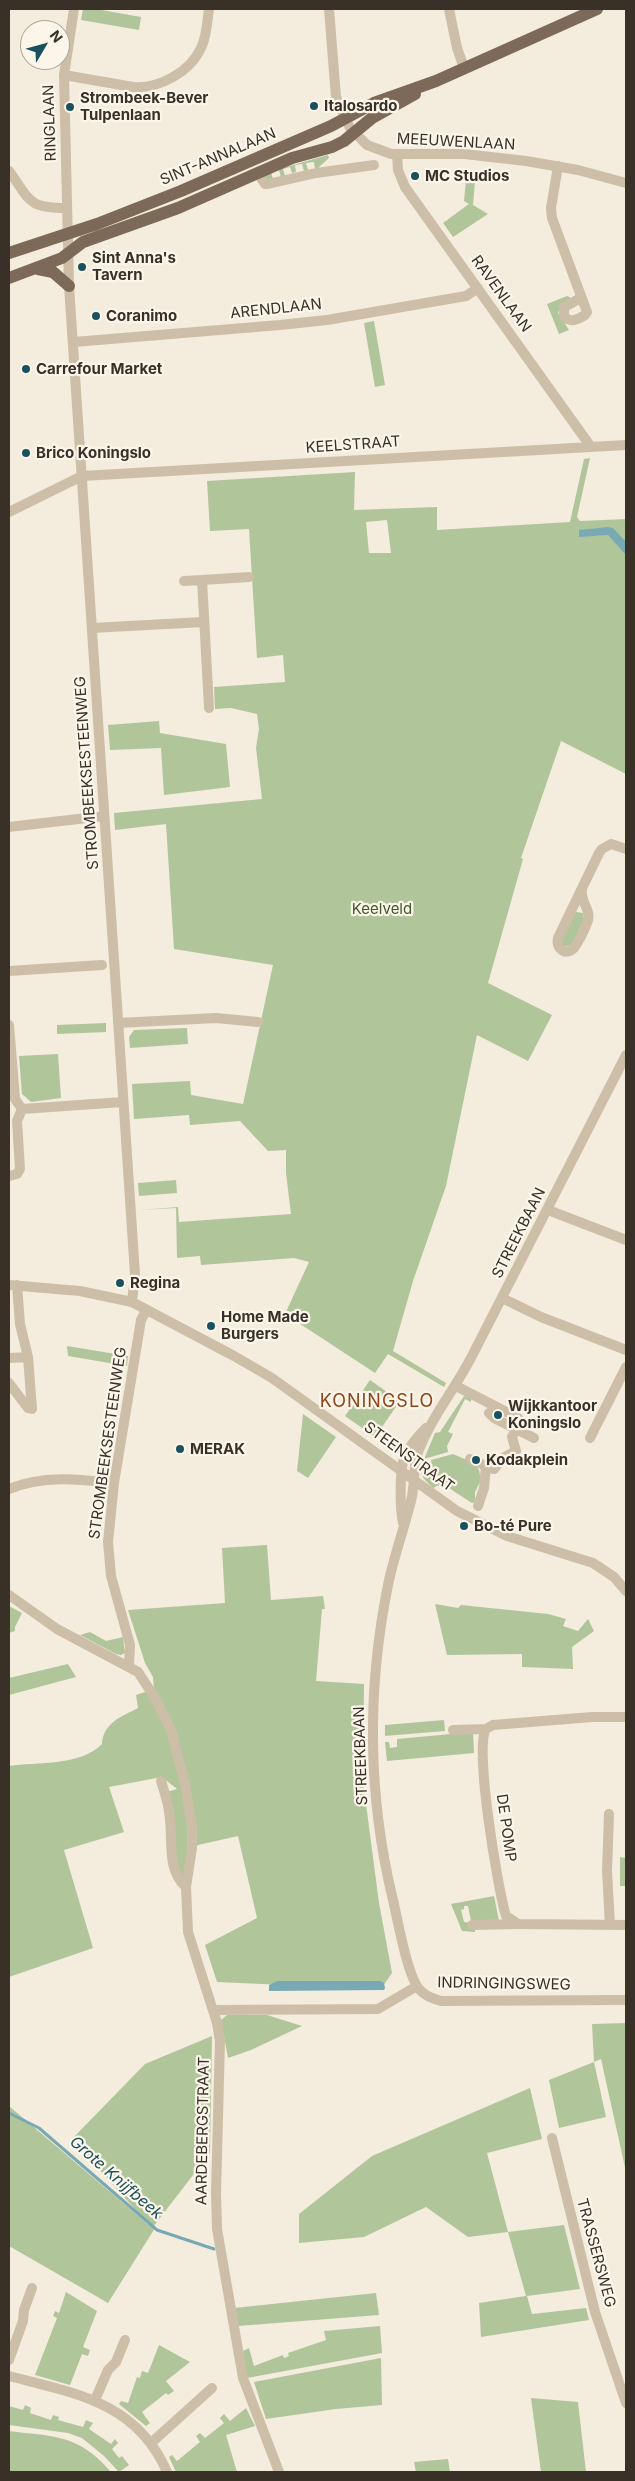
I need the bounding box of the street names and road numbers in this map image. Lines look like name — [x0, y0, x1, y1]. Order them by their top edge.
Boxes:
street label: RINGLAAN — [40, 84, 60, 162]
street label: SINT-ANNALAAN — [157, 125, 279, 189]
street label: MEEUWENLAAN — [396, 130, 516, 154]
street label: RAVENLAAN — [467, 252, 535, 336]
street label: ARENDLAAN — [229, 295, 323, 323]
street label: KEELSTRAAT — [305, 433, 401, 457]
street label: STROMBEEKSESTEENWEG — [71, 676, 103, 870]
street label: STREEKBAAN — [488, 1185, 550, 1281]
street label: STROMBEEKSESTEENWEG — [86, 1346, 130, 1540]
street label: STEENSTRAAT — [360, 1418, 458, 1496]
street label: STREEKBAAN — [350, 1706, 372, 1806]
street label: DE POMP — [492, 1793, 520, 1863]
street label: INDRINGINGSWEG — [437, 1974, 571, 1994]
street label: AARDEBERGSTRAAT — [193, 2057, 213, 2205]
street label: TRASSERSWEG — [573, 2196, 619, 2310]

